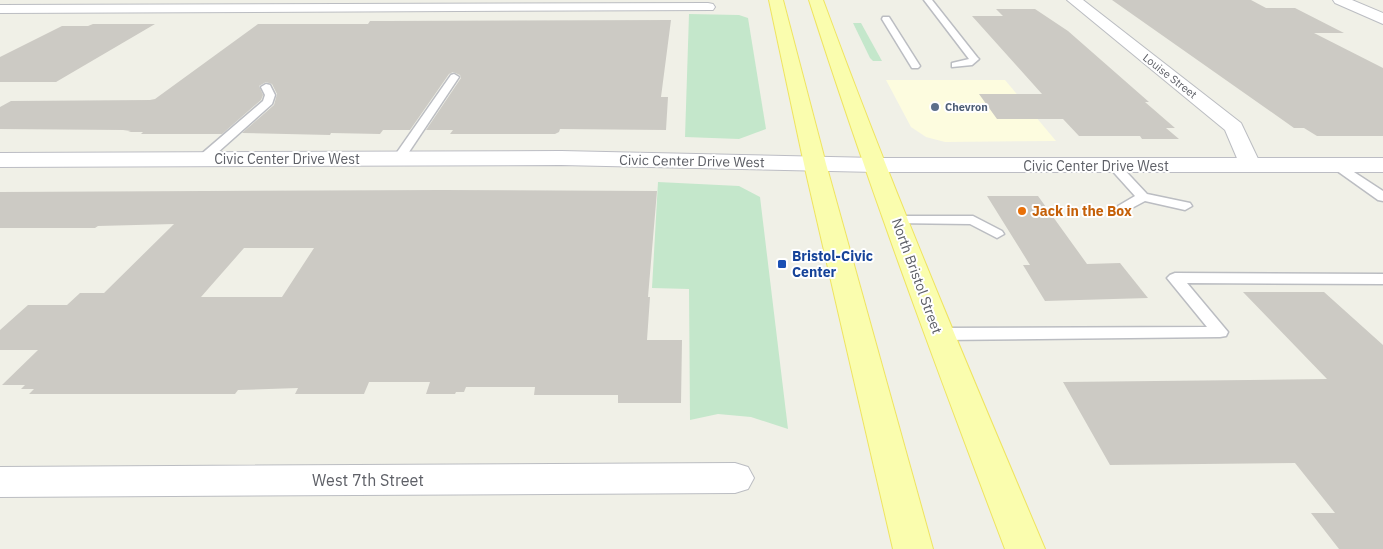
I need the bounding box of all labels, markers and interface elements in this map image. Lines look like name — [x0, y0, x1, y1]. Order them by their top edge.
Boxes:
street label: Louise Street — [1140, 51, 1200, 102]
place label: Chevron — [945, 100, 988, 114]
marker: Chevron — [929, 101, 941, 113]
street label: Civic Center Drive West — [214, 150, 360, 168]
street label: Civic Center Drive West — [619, 151, 765, 171]
street label: Civic Center Drive West — [1023, 157, 1169, 175]
place label: Jack in the Box — [1032, 202, 1132, 220]
marker: Jack in the Box — [1016, 205, 1028, 217]
street label: North Bristol Street — [888, 216, 946, 336]
place label: Bristol-Civic Center — [792, 247, 873, 281]
marker: Bristol-Civic Center — [776, 258, 788, 270]
street label: West 7th Street — [312, 470, 424, 490]

